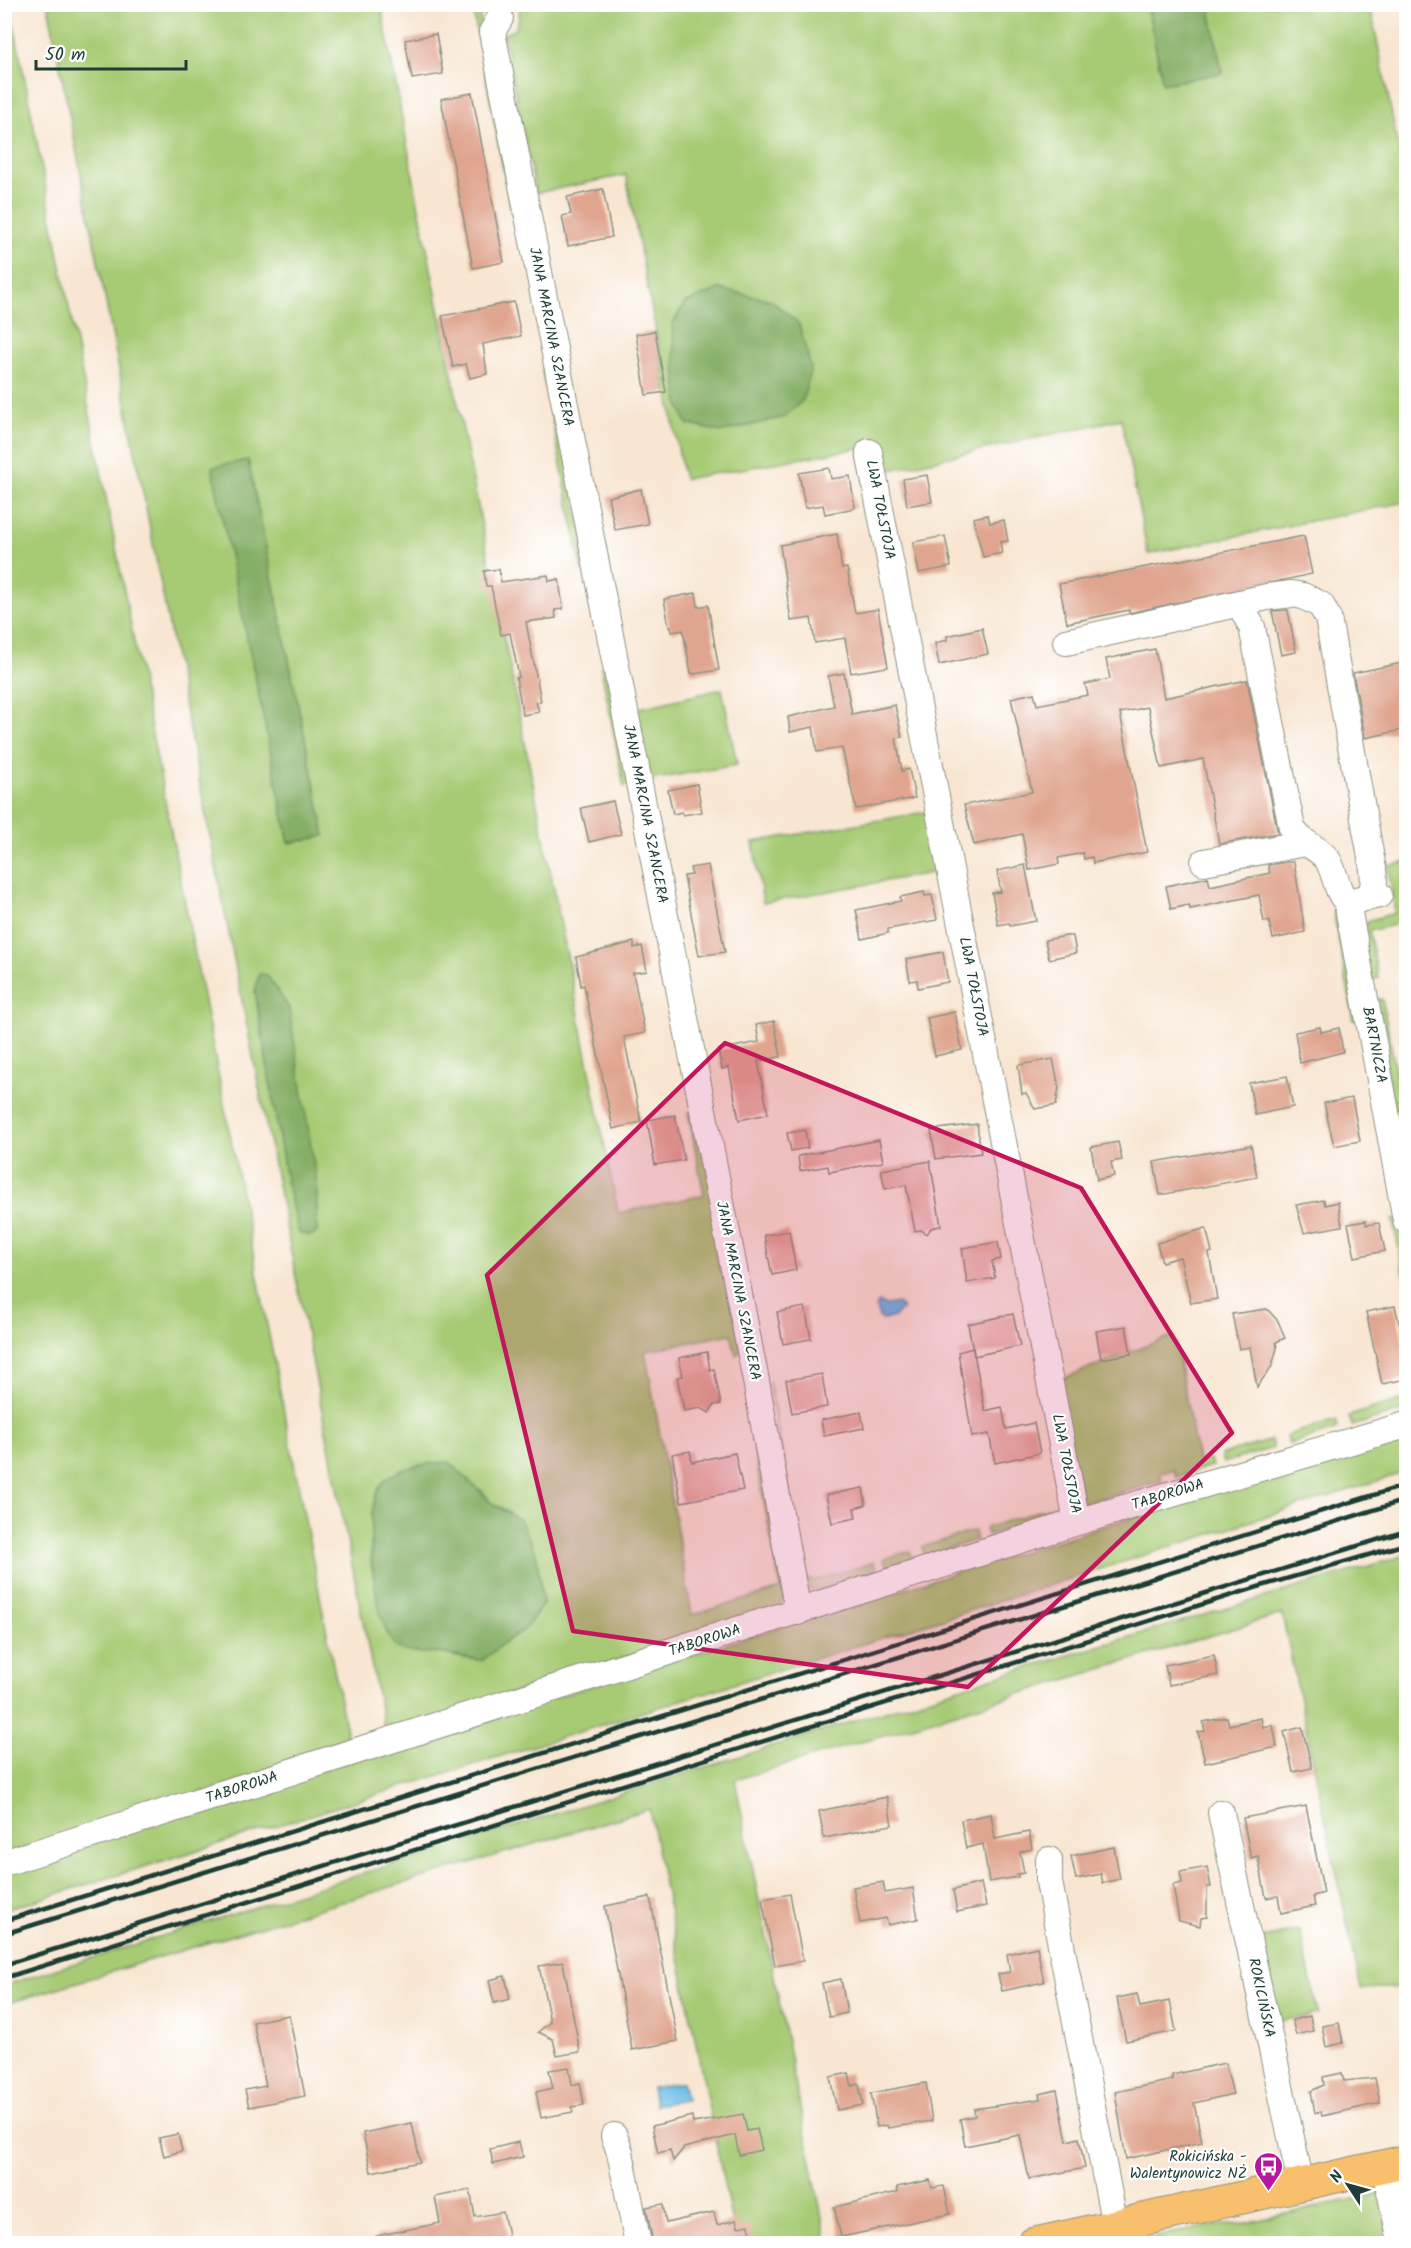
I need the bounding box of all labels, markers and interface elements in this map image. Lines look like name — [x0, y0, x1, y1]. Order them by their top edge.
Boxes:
scale bar — [36, 33, 186, 71]
text: 50 m — [45, 41, 85, 70]
street label: JANA MARCINA SZANCERA — [522, 245, 580, 429]
street label: LWA TOŁSTOJA — [859, 458, 901, 562]
street label: JANA MARCINA SZANCERA — [616, 722, 674, 906]
street label: LWA TOŁSTOJA — [952, 935, 994, 1039]
street label: BARTNICZA — [1355, 1005, 1393, 1085]
street label: JANA MARCINA SZANCERA — [709, 1199, 767, 1383]
street label: LWA TOŁSTOJA — [1045, 1412, 1087, 1516]
street label: TABOROWA — [1129, 1473, 1207, 1517]
street label: TABOROWA — [666, 1618, 744, 1664]
street label: TABOROWA — [203, 1765, 281, 1811]
street label: ROKICIŃSKA — [1241, 1956, 1281, 2040]
place label: Rokicińska - Walentynowicz NŻ — [1130, 2145, 1247, 2186]
bus stop icon: Rokicińska - Walentynowicz NŻ — [1252, 2150, 1284, 2192]
north arrow — [1318, 2155, 1378, 2215]
text: N — [1324, 2166, 1350, 2189]

